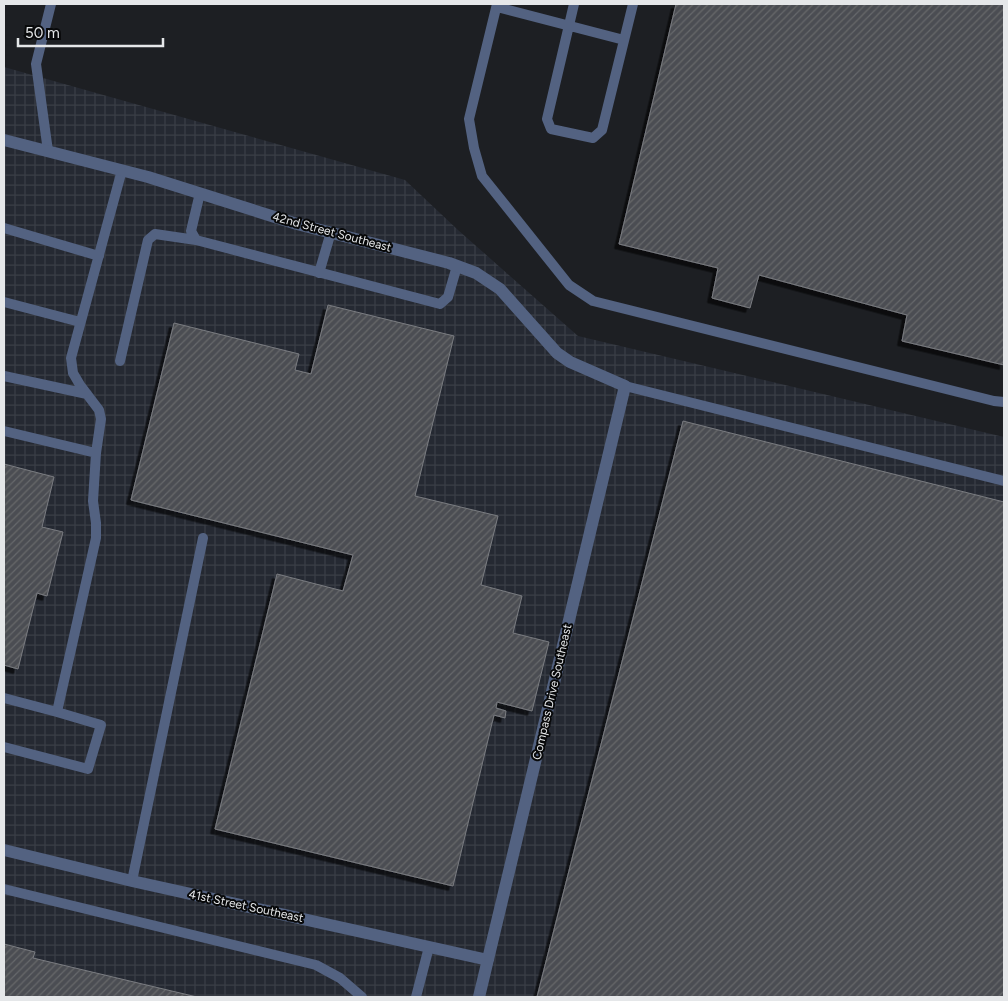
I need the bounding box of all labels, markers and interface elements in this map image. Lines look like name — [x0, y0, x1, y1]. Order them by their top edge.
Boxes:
scale bar — [18, 15, 162, 47]
text: 50 m — [25, 24, 60, 42]
street label: 42nd Street Southeast — [271, 209, 393, 255]
street label: Compass Drive Southeast — [530, 622, 575, 761]
street label: 41st Street Southeast — [187, 887, 305, 925]

